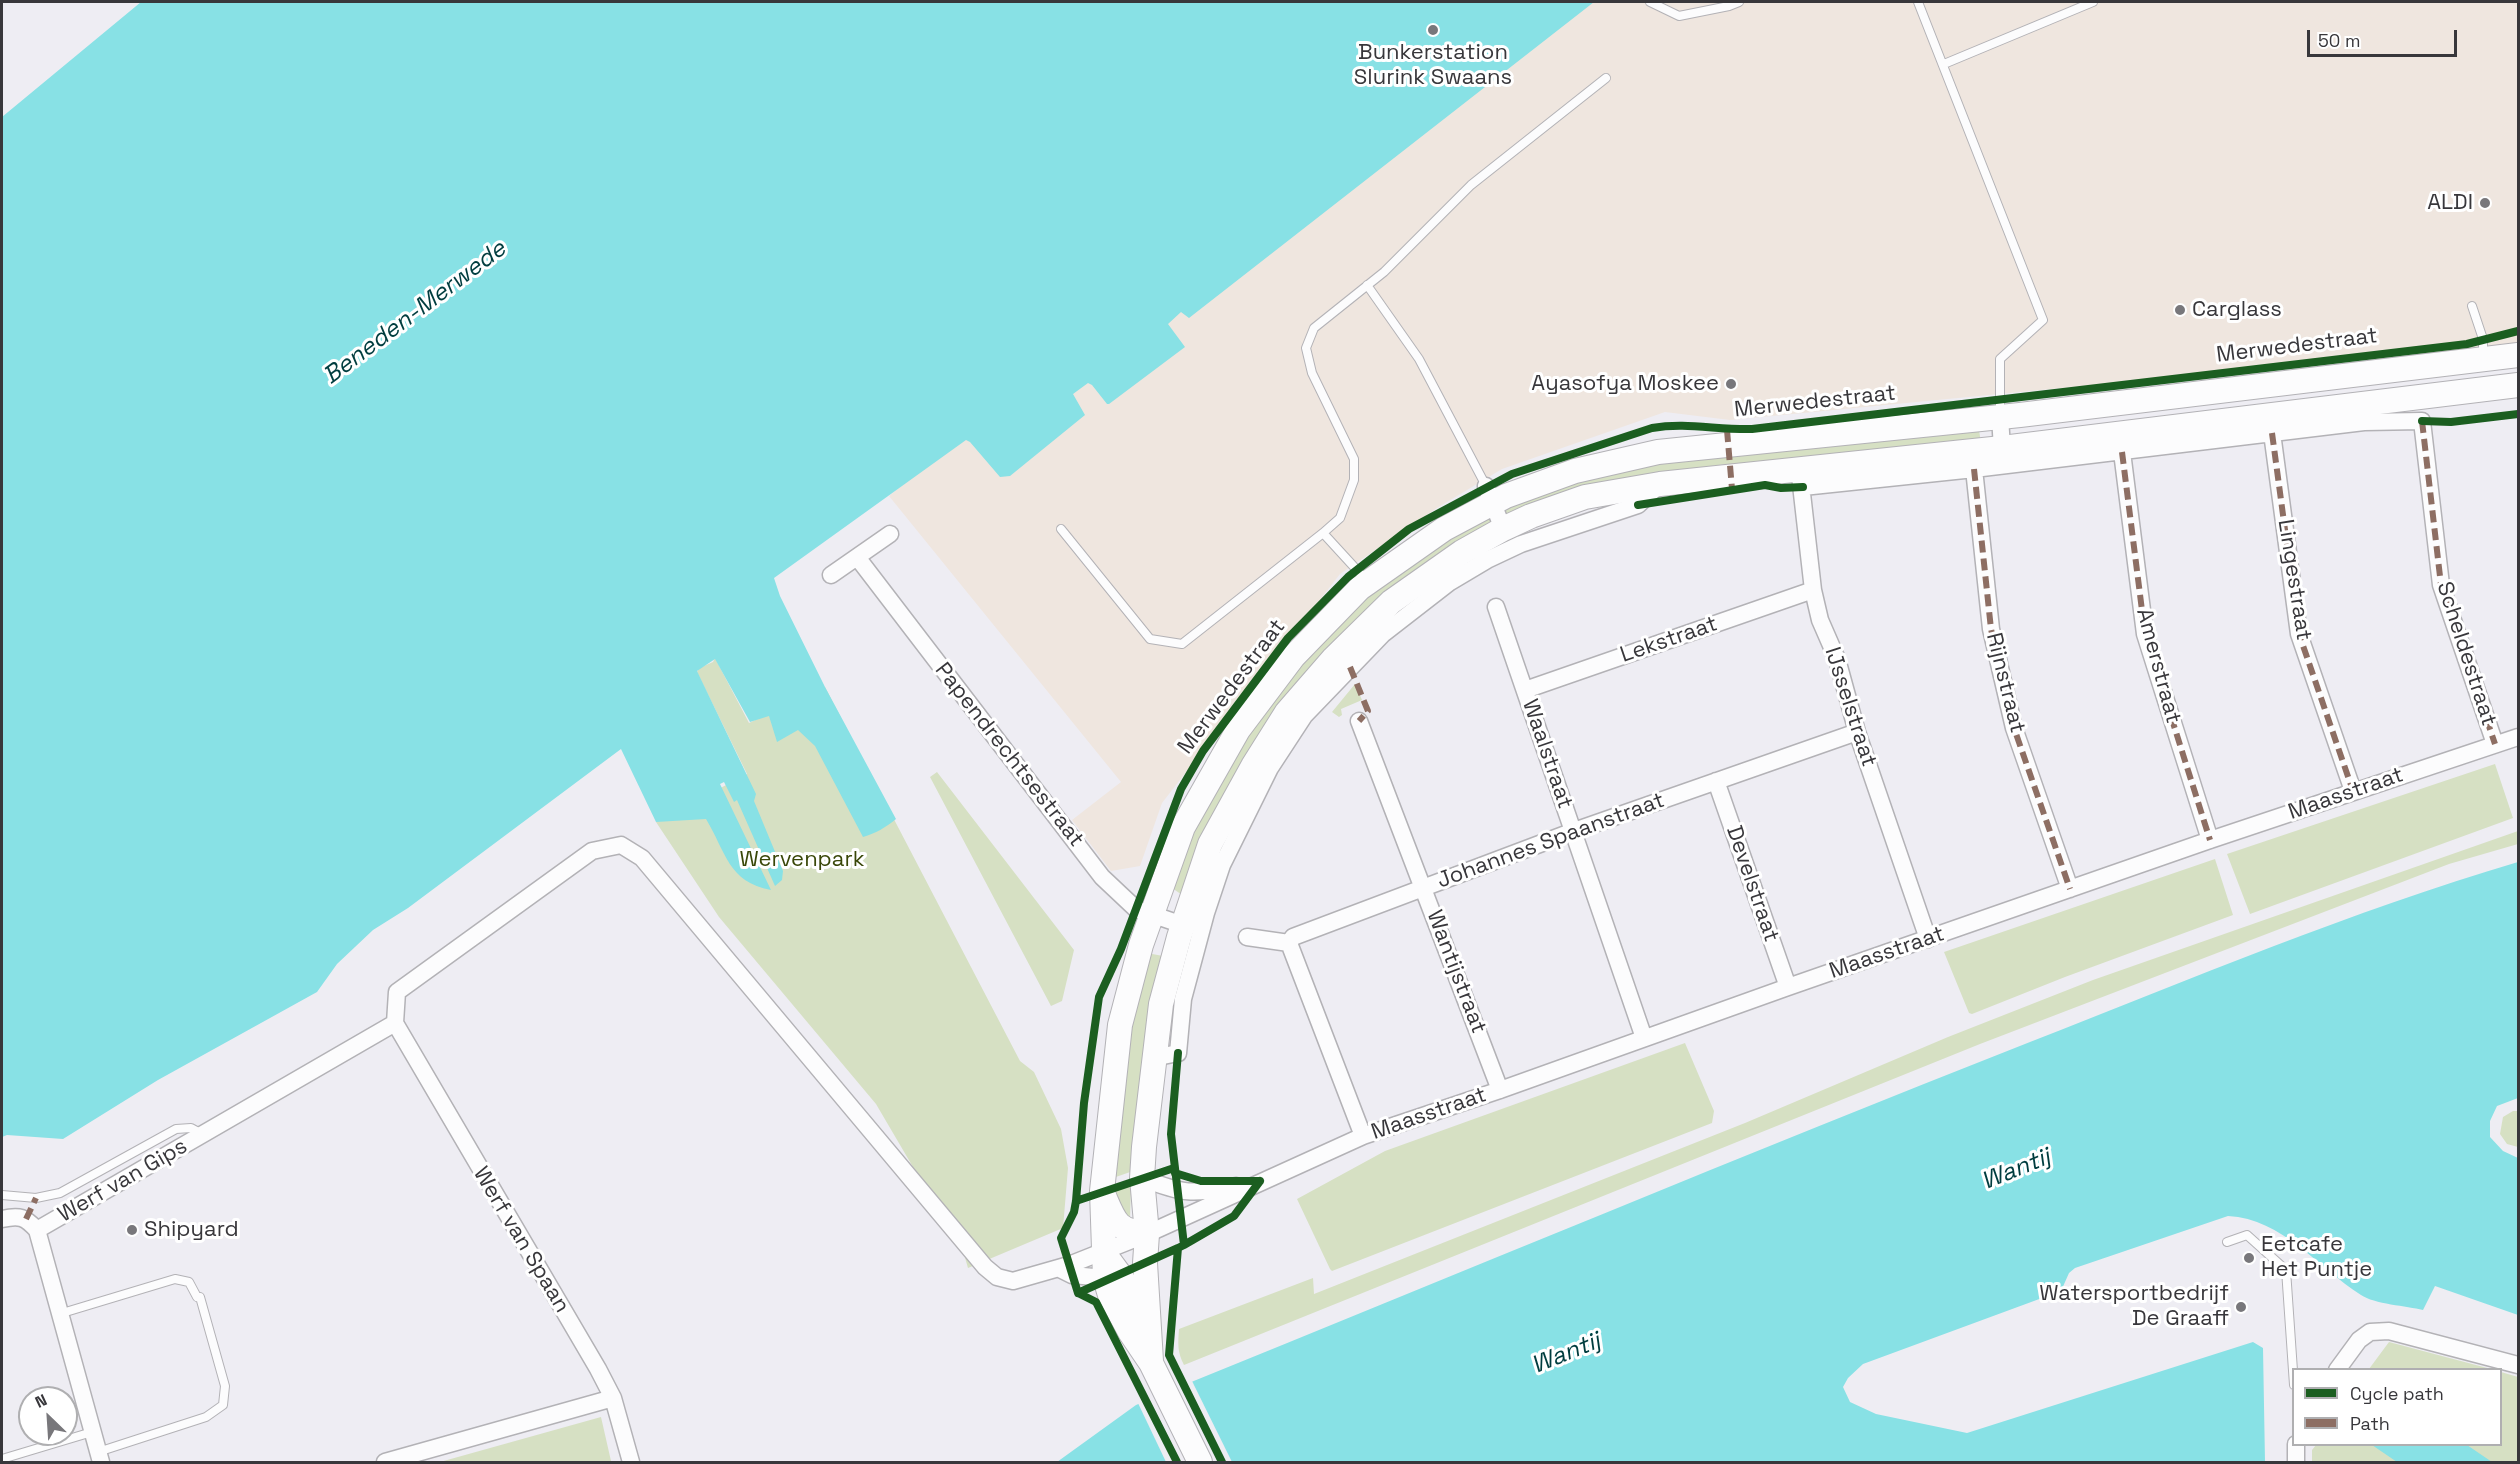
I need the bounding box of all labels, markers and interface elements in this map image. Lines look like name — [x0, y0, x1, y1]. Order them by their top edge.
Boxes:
scale bar — [2310, 18, 2460, 56]
marker: Bunkerstation Slurink Swaans — [1426, 23, 1440, 37]
text: 50 m — [2318, 29, 2360, 52]
place label: Bunkerstation Slurink Swaans — [1354, 40, 1512, 92]
place label: ALDI — [2427, 190, 2473, 216]
marker: ALDI — [2478, 196, 2492, 210]
water label: Beneden-Merwede — [318, 235, 512, 391]
place label: Carglass — [2192, 297, 2282, 323]
marker: Carglass — [2173, 303, 2187, 317]
street label: Merwedestraat — [2215, 323, 2379, 369]
place label: Ayasofya Moskee — [1531, 371, 1719, 397]
marker: Ayasofya Moskee — [1724, 377, 1738, 391]
street label: Merwedestraat — [1733, 380, 1897, 424]
street label: Lingestraat — [2271, 518, 2317, 642]
street label: Scheldestraat — [2430, 579, 2502, 729]
street label: Amerstraat — [2130, 606, 2186, 726]
street label: Lekstraat — [1617, 611, 1721, 669]
street label: Merwedestraat — [1173, 614, 1291, 760]
street label: Rijnstraat — [1980, 630, 2030, 736]
street label: IJsselstraat — [1818, 644, 1882, 770]
street label: Papendrechtsestraat — [929, 658, 1089, 852]
street label: Waalstraat — [1516, 696, 1578, 812]
street label: Maasstraat — [2285, 762, 2407, 826]
street label: Johannes Spaanstraat — [1434, 788, 1668, 894]
street label: Develstraat — [1720, 822, 1784, 946]
park label: Wervenpark — [739, 847, 865, 873]
street label: Wantijstraat — [1420, 907, 1492, 1037]
street label: Maasstraat — [1826, 921, 1948, 985]
street label: Maasstraat — [1368, 1082, 1490, 1146]
street label: Werf van Gips — [54, 1133, 192, 1229]
water label: Wantij — [1977, 1143, 2055, 1197]
street label: Werf van Spaan — [467, 1162, 575, 1318]
place label: Shipyard — [144, 1217, 239, 1243]
marker: Shipyard — [125, 1223, 139, 1237]
place label: Eetcafe Het Puntje — [2261, 1232, 2372, 1284]
marker: Eetcafe Het Puntje — [2242, 1251, 2256, 1265]
place label: Watersportbedrijf De Graaff — [2039, 1281, 2229, 1332]
marker: Watersportbedrijf De Graaff — [2234, 1300, 2248, 1314]
water label: Wantij — [1527, 1327, 1605, 1381]
legend — [2292, 1368, 2502, 1446]
text: Cycle path — [2350, 1382, 2444, 1405]
north arrow — [18, 1386, 78, 1446]
text: N — [32, 1389, 50, 1413]
text: Path — [2350, 1412, 2390, 1435]

